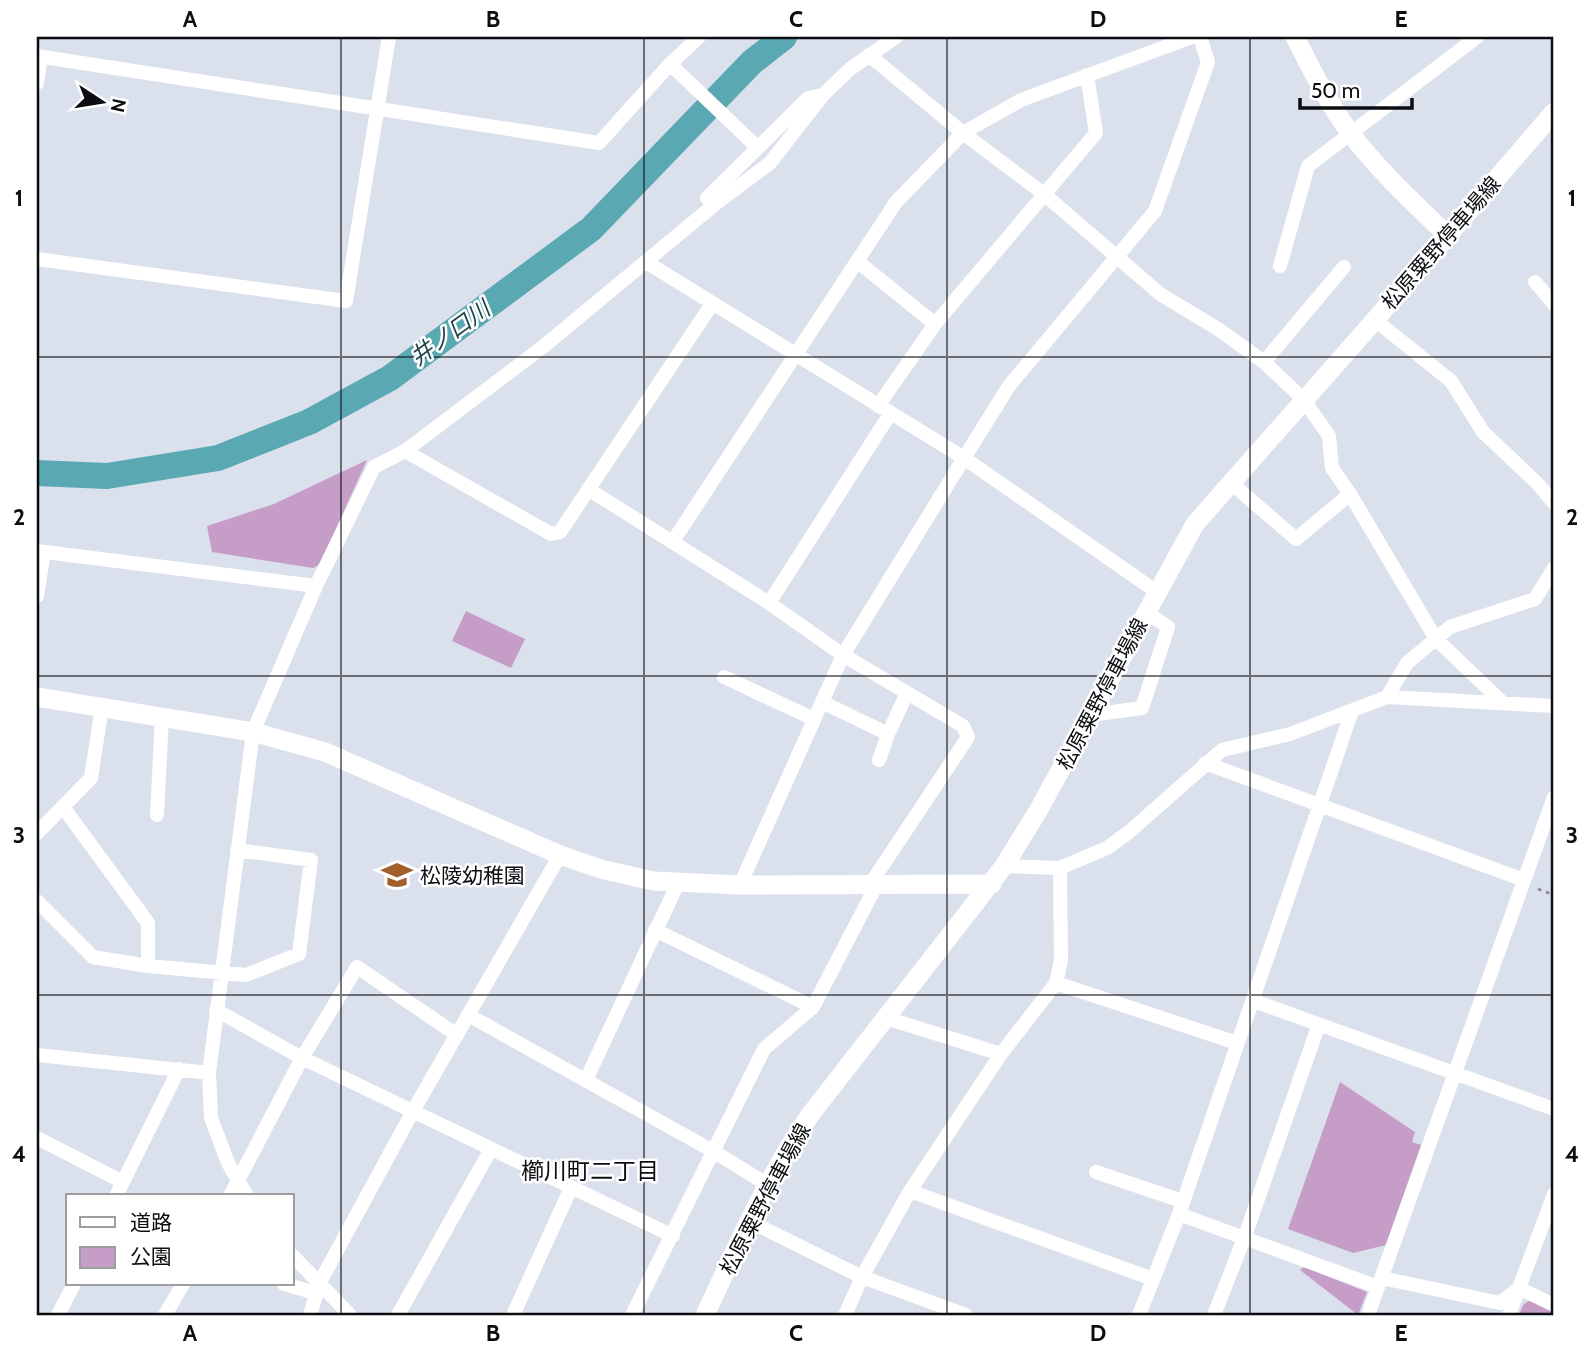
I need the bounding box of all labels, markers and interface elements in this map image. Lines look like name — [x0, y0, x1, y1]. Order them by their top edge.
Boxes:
text: A — [183, 5, 198, 33]
text: B — [486, 5, 500, 33]
text: C — [789, 5, 803, 33]
text: D — [1090, 5, 1106, 33]
text: E — [1394, 5, 1408, 33]
north arrow — [66, 66, 136, 136]
scale bar — [1300, 66, 1412, 110]
text: 50 m — [1311, 78, 1360, 103]
text: N — [105, 96, 131, 114]
street label: 松原粟野停車場線 — [1376, 171, 1506, 315]
text: 1 — [15, 184, 23, 212]
text: 1 — [1568, 184, 1576, 212]
water label: 井ノ口川 — [405, 293, 498, 371]
text: 2 — [13, 503, 25, 531]
text: 2 — [1566, 503, 1578, 531]
street label: 松原粟野停車場線 — [1052, 614, 1152, 774]
text: 3 — [13, 821, 25, 849]
text: 3 — [1566, 821, 1578, 849]
school or university icon: 松陵幼稚園 — [380, 858, 414, 892]
place label: 松陵幼稚園 — [420, 863, 525, 888]
street label: 松原粟野停車場線 — [715, 1119, 815, 1279]
text: 4 — [12, 1140, 26, 1168]
text: 4 — [1565, 1140, 1579, 1168]
district label: 櫛川町二丁目 — [521, 1157, 659, 1185]
legend — [66, 1194, 294, 1286]
text: 道路 — [130, 1210, 172, 1235]
text: 公園 — [130, 1244, 172, 1269]
text: A — [183, 1319, 198, 1347]
text: B — [486, 1319, 500, 1347]
text: C — [789, 1319, 803, 1347]
text: D — [1090, 1319, 1106, 1347]
text: E — [1394, 1319, 1408, 1347]

